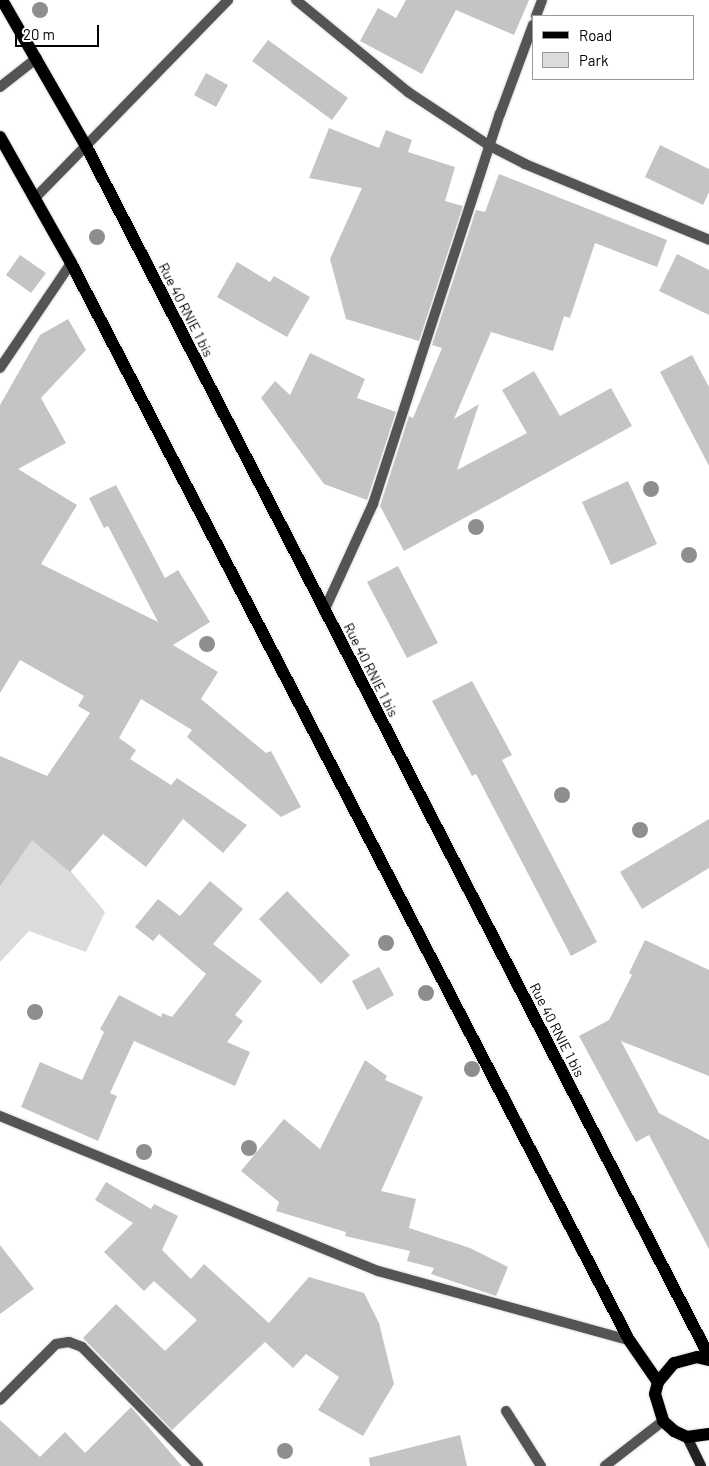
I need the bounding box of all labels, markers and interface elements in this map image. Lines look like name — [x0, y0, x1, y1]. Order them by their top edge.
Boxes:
scale bar — [18, 15, 101, 47]
legend — [532, 15, 694, 80]
text: 20 m — [23, 25, 55, 43]
text: Road — [579, 26, 612, 44]
text: Park — [579, 51, 608, 69]
street label: Rue 40 RNIE 1 bis — [155, 260, 217, 360]
street label: Rue 40 RNIE 1 bis — [340, 620, 402, 720]
street label: Rue 40 RNIE 1 bis — [526, 980, 588, 1080]

